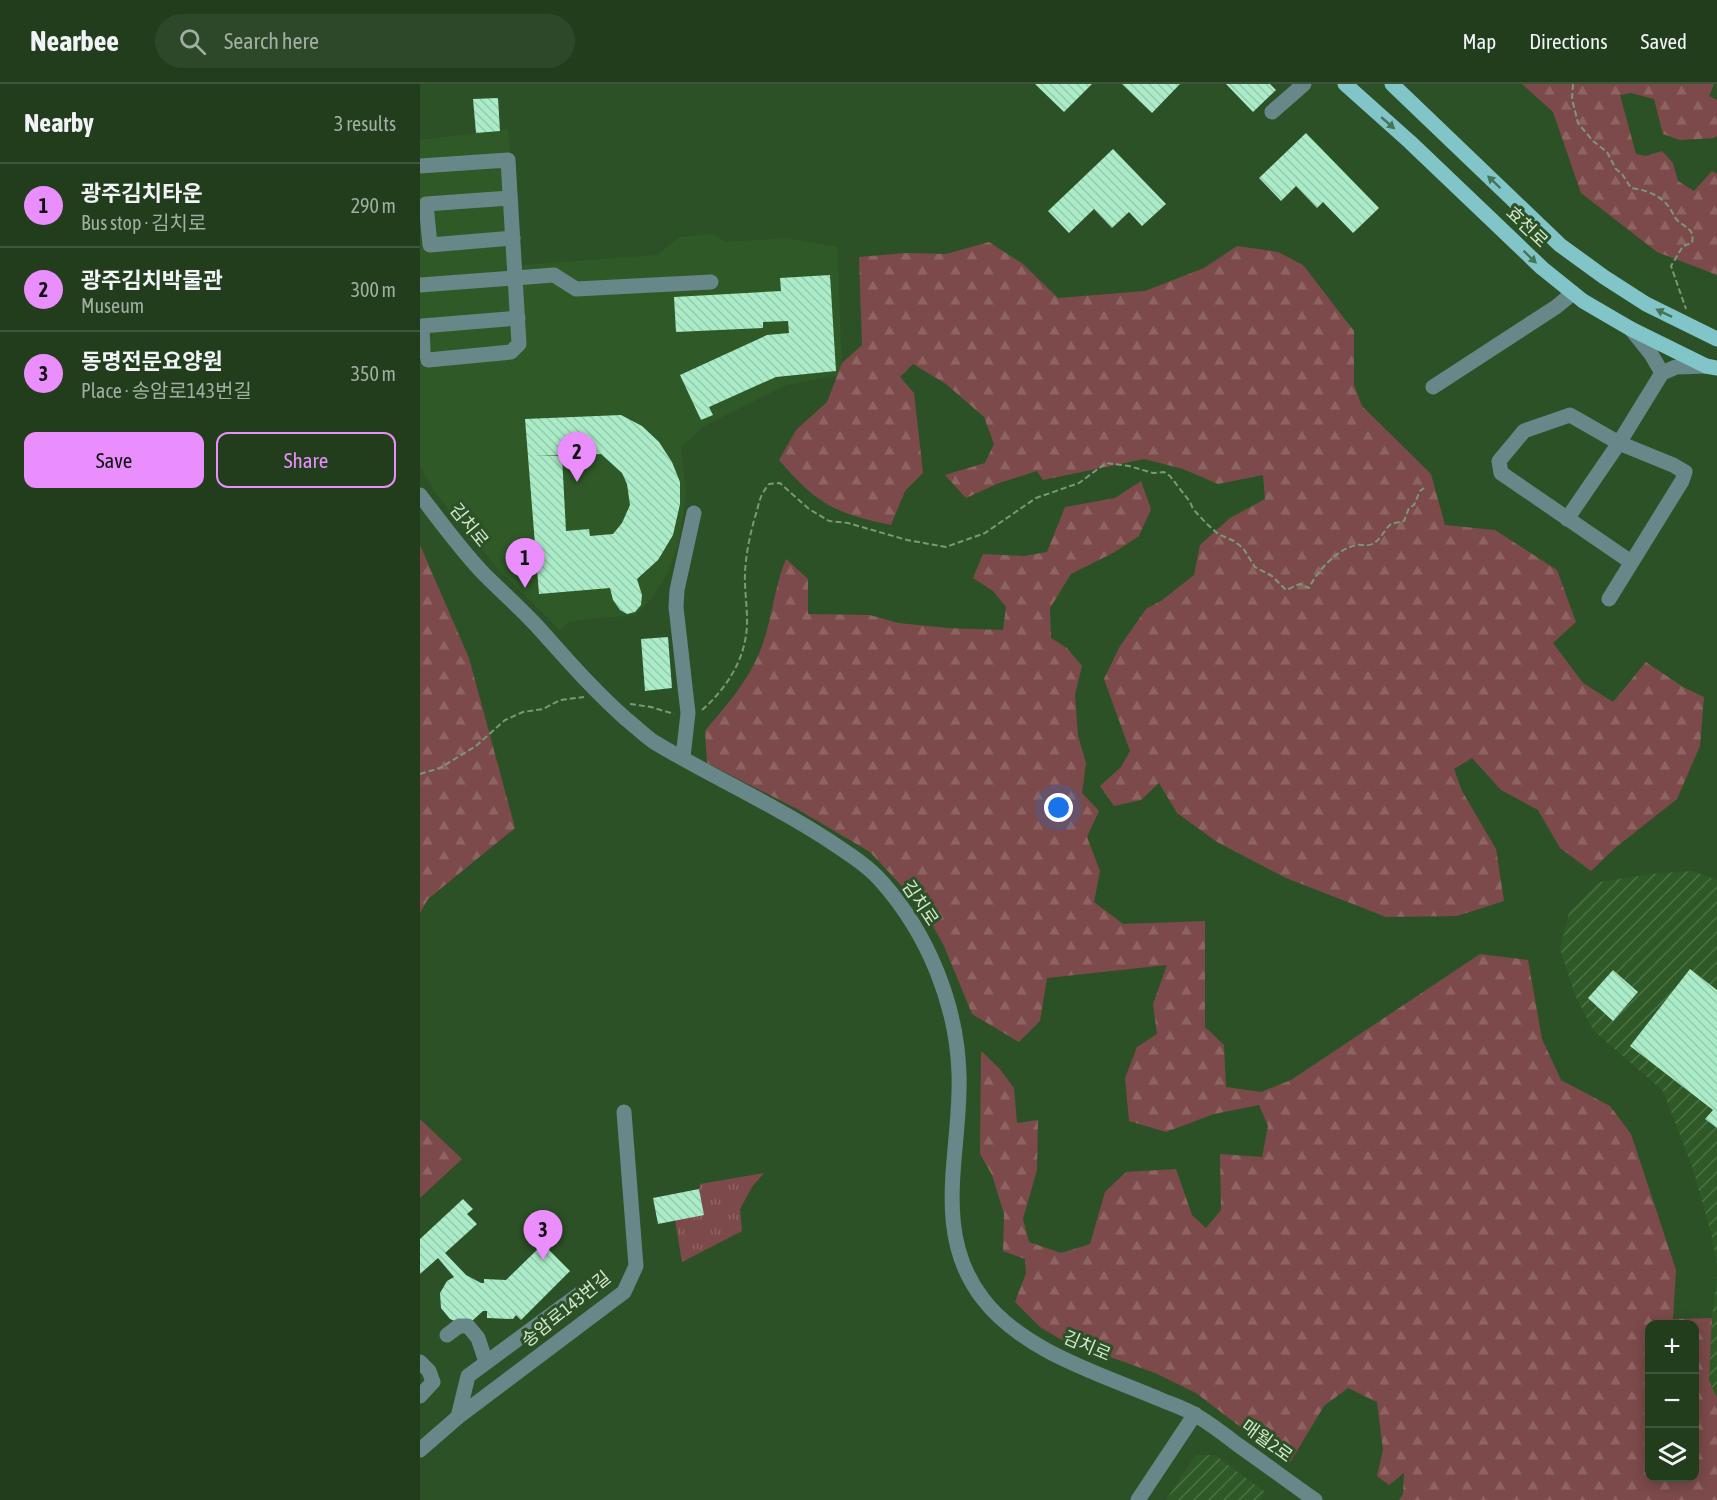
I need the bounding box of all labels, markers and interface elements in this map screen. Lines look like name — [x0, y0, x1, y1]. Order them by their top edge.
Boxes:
search box — [155, 14, 575, 68]
text: Nearbee — [30, 25, 119, 57]
icon: search — [176, 25, 209, 58]
text: Search here — [224, 28, 319, 54]
text: Map — [1462, 29, 1496, 53]
text: Directions — [1529, 29, 1608, 53]
text: Saved — [1641, 29, 1687, 53]
text: Nearby — [24, 108, 94, 138]
text: 3 results — [334, 112, 396, 135]
one-way arrow — [1380, 116, 1395, 129]
one-way arrow — [1487, 175, 1502, 189]
text: 광주김치타운 — [81, 180, 202, 206]
text: 1 — [39, 194, 48, 217]
text: 290 m — [351, 194, 396, 217]
street label: 효천로 — [1502, 202, 1553, 251]
text: Bus stop · 김치로 — [81, 211, 206, 234]
one-way arrow — [1523, 249, 1537, 263]
text: 광주김치박물관 — [81, 267, 223, 293]
text: 2 — [39, 278, 48, 301]
text: 300 m — [351, 278, 396, 301]
text: Museum — [81, 294, 144, 317]
one-way arrow — [1656, 308, 1673, 318]
text: 동명전문요양원 — [81, 348, 223, 374]
text: 3 — [39, 362, 48, 385]
text: 350 m — [351, 362, 396, 385]
text: Place · 송암로143번길 — [81, 379, 252, 402]
button: Save — [24, 432, 204, 488]
button: Share — [216, 432, 396, 488]
pin: 2 — [558, 432, 596, 482]
street label: 김치로 — [446, 499, 493, 551]
pin: 1 — [506, 538, 544, 588]
your location — [1044, 793, 1073, 822]
street label: 김치로 — [898, 876, 943, 929]
pin: 3 — [524, 1210, 562, 1260]
street label: 송암로143번길 — [517, 1266, 614, 1351]
map controls — [1645, 1320, 1699, 1482]
button: + — [1645, 1320, 1699, 1374]
street label: 김치로 — [1060, 1326, 1114, 1365]
button: − — [1645, 1374, 1699, 1428]
street label: 매월2로 — [1238, 1415, 1297, 1466]
button: layers — [1645, 1428, 1699, 1482]

